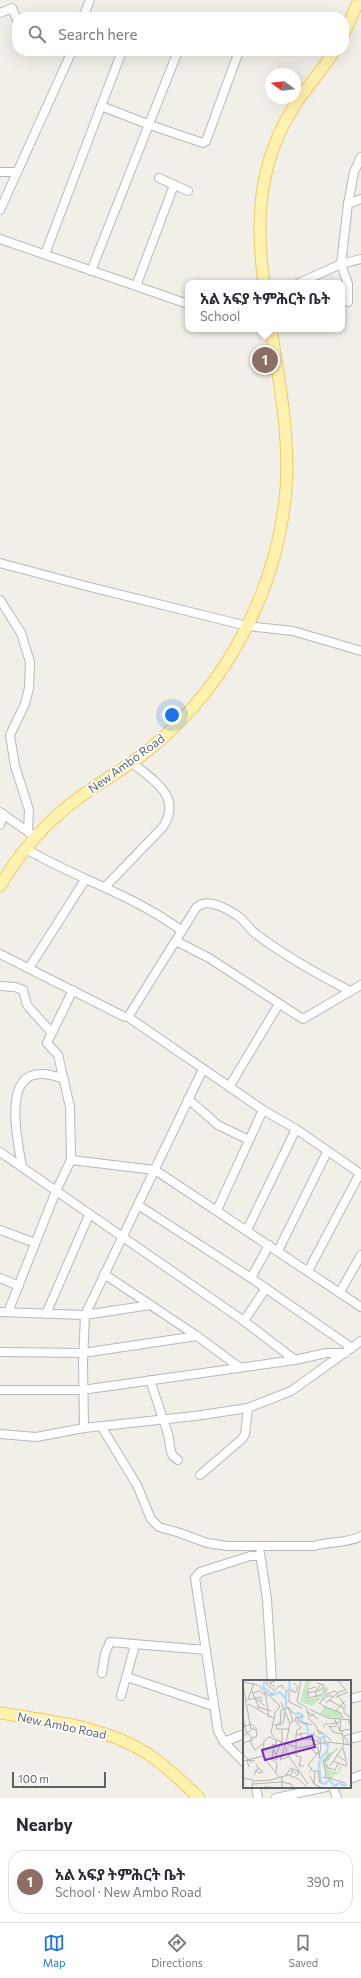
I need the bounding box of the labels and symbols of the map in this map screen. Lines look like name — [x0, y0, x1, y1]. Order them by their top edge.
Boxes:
north arrow — [265, 68, 301, 104]
pin: 1 — [252, 345, 278, 375]
your location — [162, 705, 182, 725]
street label: New Ambo Road — [85, 731, 167, 795]
inset map — [243, 1680, 351, 1788]
street label: New Ambo Road — [16, 1709, 108, 1741]
scale bar — [12, 1770, 106, 1789]

